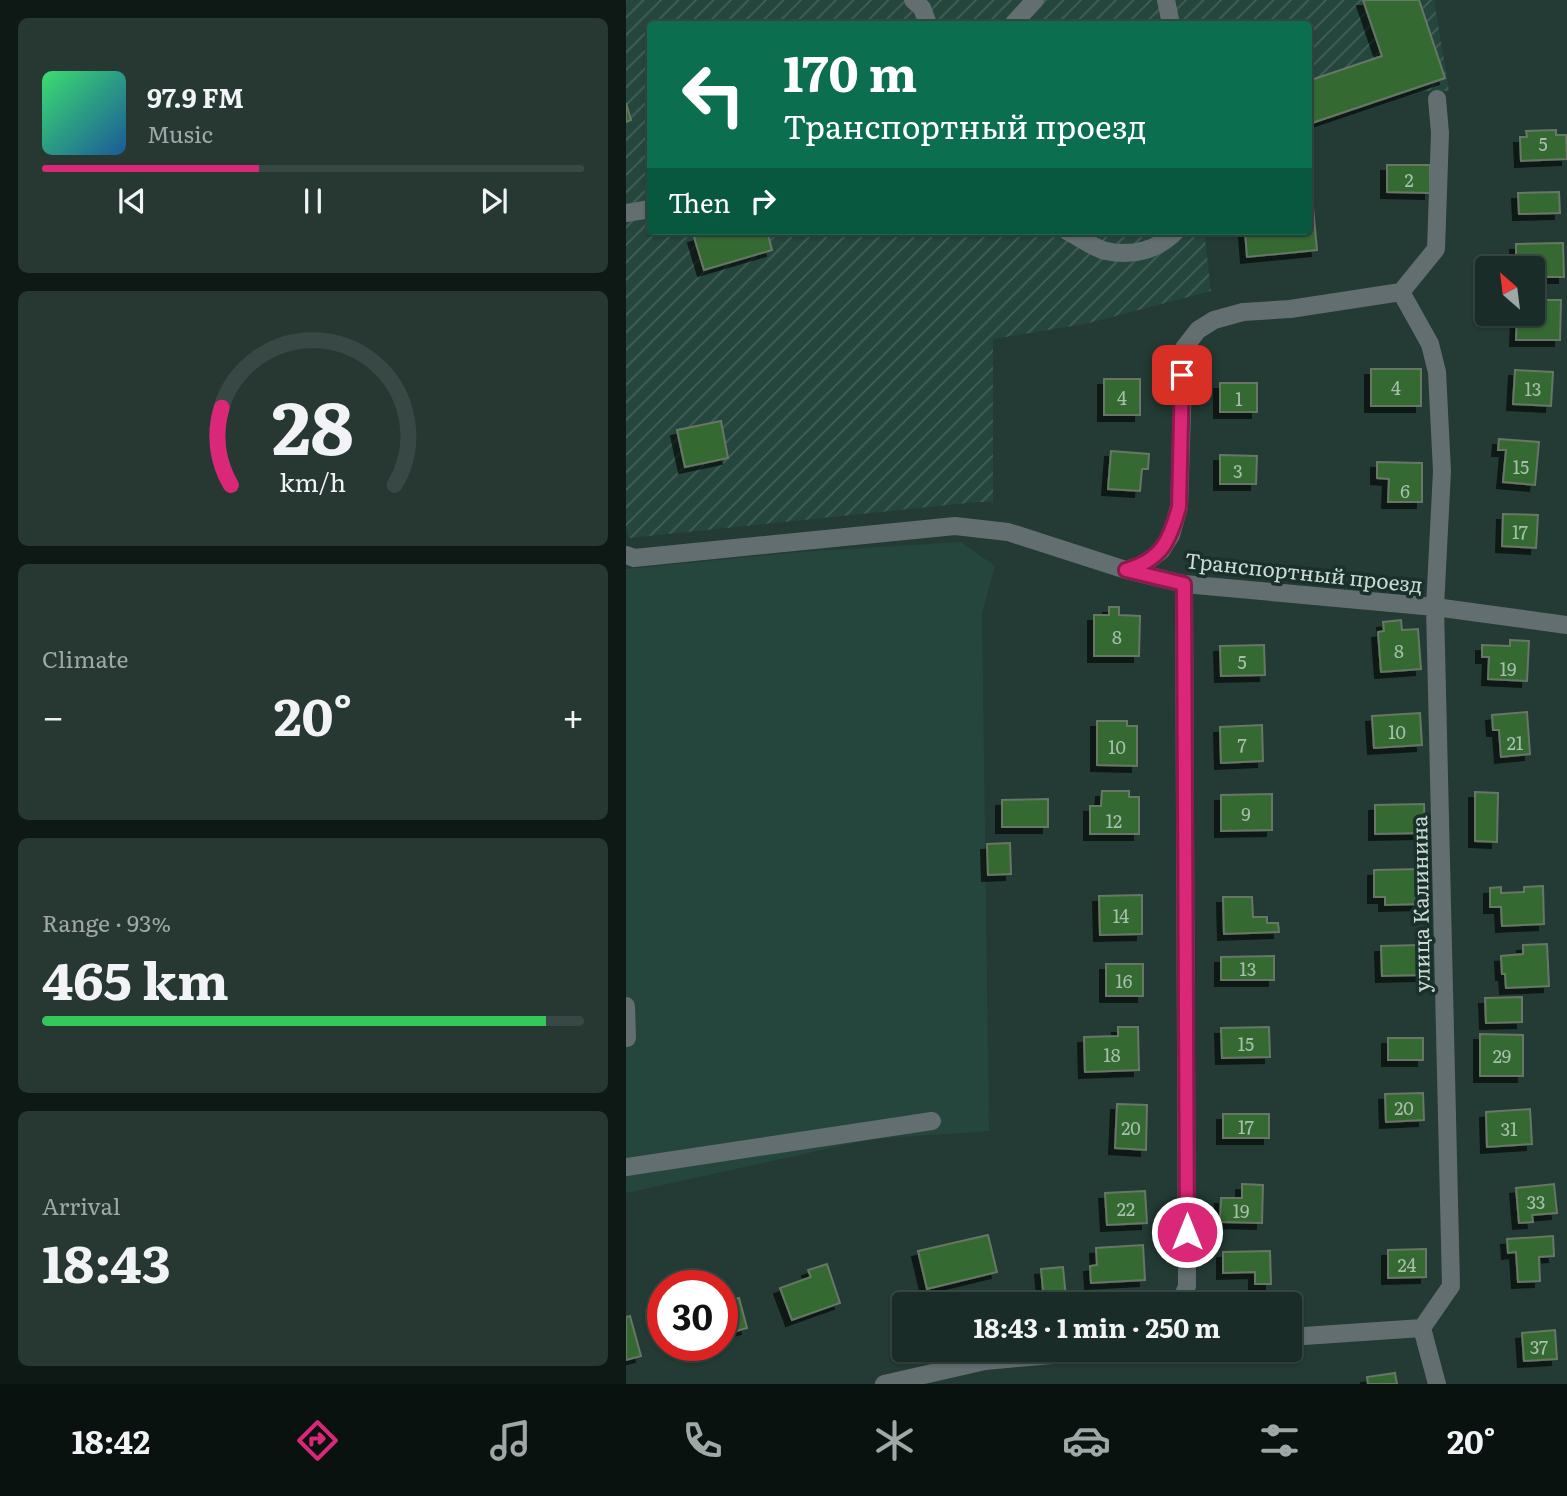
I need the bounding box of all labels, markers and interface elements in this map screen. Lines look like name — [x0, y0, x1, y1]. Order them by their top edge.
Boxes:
text: 170 m — [783, 34, 917, 107]
icon: left — [668, 49, 759, 140]
text: 97.9 FM — [147, 77, 244, 116]
text: Транспортный проезд — [783, 101, 1147, 149]
text: Music — [147, 116, 213, 150]
house number: 5 — [1538, 130, 1548, 157]
house number: 2 — [1404, 166, 1414, 193]
icon: previous — [113, 182, 151, 220]
icon: pause — [294, 182, 332, 220]
icon: next — [475, 182, 513, 220]
text: Then — [668, 182, 730, 221]
icon: right — [744, 182, 782, 220]
north arrow — [1475, 256, 1545, 326]
map controls — [1475, 256, 1545, 326]
pin — [1152, 345, 1212, 405]
icon: arrive — [1163, 356, 1201, 394]
text: 28 — [272, 369, 354, 477]
house number: 4 — [1391, 374, 1401, 401]
house number: 13 — [1524, 375, 1542, 402]
house number: 4 — [1117, 384, 1127, 411]
house number: 1 — [1235, 385, 1243, 412]
house number: 15 — [1513, 453, 1529, 480]
house number: 3 — [1233, 457, 1243, 484]
text: km/h — [280, 463, 346, 500]
house number: 6 — [1400, 477, 1410, 504]
house number: 17 — [1512, 518, 1528, 545]
street label: Транспортный проезд — [1184, 543, 1424, 599]
house number: 8 — [1112, 623, 1122, 650]
house number: 8 — [1394, 637, 1404, 664]
text: Climate — [42, 641, 128, 675]
house number: 5 — [1237, 648, 1247, 675]
house number: 19 — [1500, 655, 1516, 682]
text: 20° — [274, 675, 352, 752]
text: − — [42, 686, 64, 743]
text: + — [562, 686, 584, 743]
house number: 10 — [1388, 718, 1406, 745]
house number: 21 — [1507, 729, 1523, 756]
house number: 7 — [1237, 731, 1247, 758]
house number: 10 — [1108, 733, 1126, 760]
house number: 9 — [1241, 800, 1251, 827]
house number: 12 — [1106, 807, 1122, 834]
street label: улица Калинина — [1402, 815, 1436, 993]
house number: 14 — [1113, 902, 1129, 929]
text: Range · 93% — [42, 905, 171, 939]
text: 465 km — [42, 939, 229, 1016]
house number: 13 — [1239, 955, 1257, 982]
house number: 16 — [1116, 967, 1133, 994]
house number: 15 — [1238, 1030, 1254, 1057]
house number: 18 — [1103, 1041, 1121, 1068]
house number: 29 — [1493, 1042, 1511, 1069]
house number: 20 — [1394, 1094, 1414, 1121]
house number: 17 — [1238, 1113, 1254, 1140]
house number: 20 — [1121, 1114, 1141, 1141]
house number: 31 — [1500, 1115, 1518, 1142]
text: Arrival — [42, 1188, 121, 1222]
house number: 33 — [1527, 1188, 1545, 1215]
house number: 22 — [1117, 1195, 1135, 1222]
position arrow — [1150, 1195, 1224, 1269]
house number: 19 — [1233, 1197, 1249, 1224]
text: 18:43 — [42, 1222, 171, 1299]
house number: 24 — [1397, 1251, 1417, 1278]
speed limit sign: 30 — [647, 1270, 738, 1361]
text: 18:43 · 1 min · 250 m — [974, 1307, 1220, 1346]
house number: 37 — [1530, 1333, 1548, 1360]
text: 18:42 — [72, 1416, 150, 1464]
icon: directions — [293, 1416, 342, 1465]
icon: music — [486, 1416, 535, 1465]
icon: phone — [678, 1416, 727, 1465]
icon: climate — [870, 1416, 919, 1465]
icon: car — [1062, 1416, 1111, 1465]
icon: filters — [1255, 1416, 1304, 1465]
text: 20° — [1447, 1416, 1495, 1464]

